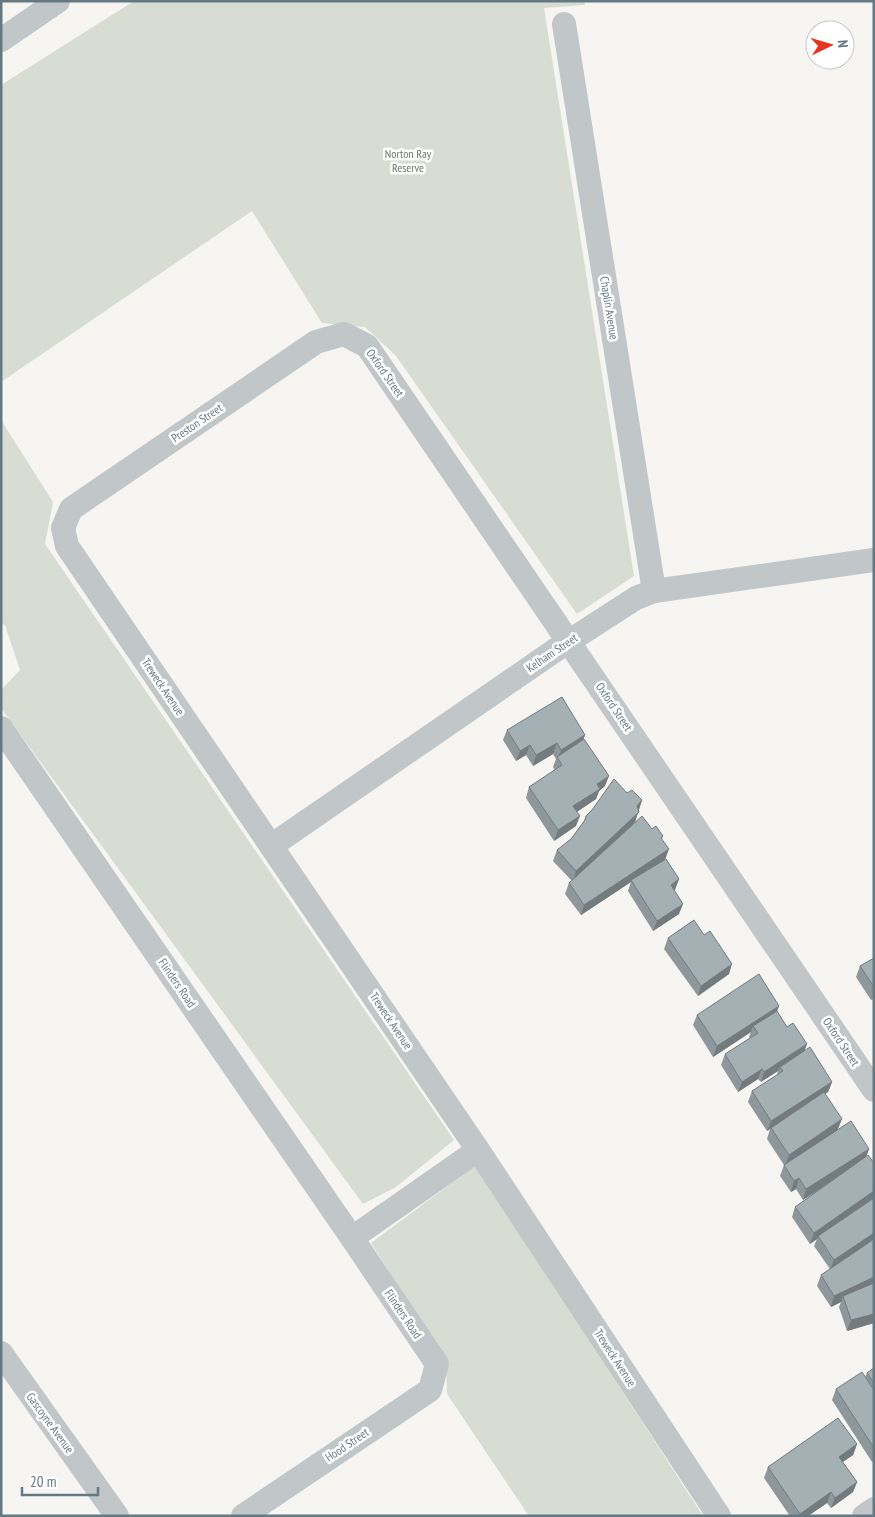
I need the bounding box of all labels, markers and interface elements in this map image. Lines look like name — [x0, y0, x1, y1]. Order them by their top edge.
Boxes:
north arrow — [805, 20, 855, 70]
text: N — [834, 39, 852, 48]
park label: Norton Ray Reserve — [385, 146, 432, 175]
street label: Chaplin Avenue — [597, 275, 622, 341]
street label: Oxford Street — [363, 346, 408, 400]
street label: Preston Street — [168, 400, 226, 445]
street label: Kelham Street — [523, 630, 581, 675]
street label: Treweck Avenue — [139, 655, 188, 718]
street label: Oxford Street — [593, 680, 636, 734]
street label: Flinders Road — [156, 955, 199, 1010]
street label: Treweck Avenue — [367, 989, 416, 1052]
street label: Oxford Street — [820, 1015, 863, 1069]
street label: Flinders Road — [382, 1286, 425, 1341]
street label: Treweck Avenue — [591, 1326, 640, 1389]
street label: Gascoyne Avenue — [23, 1389, 77, 1456]
street label: Hood Street — [322, 1424, 372, 1465]
scale bar — [22, 1464, 99, 1496]
text: 20 m — [30, 1472, 56, 1491]

